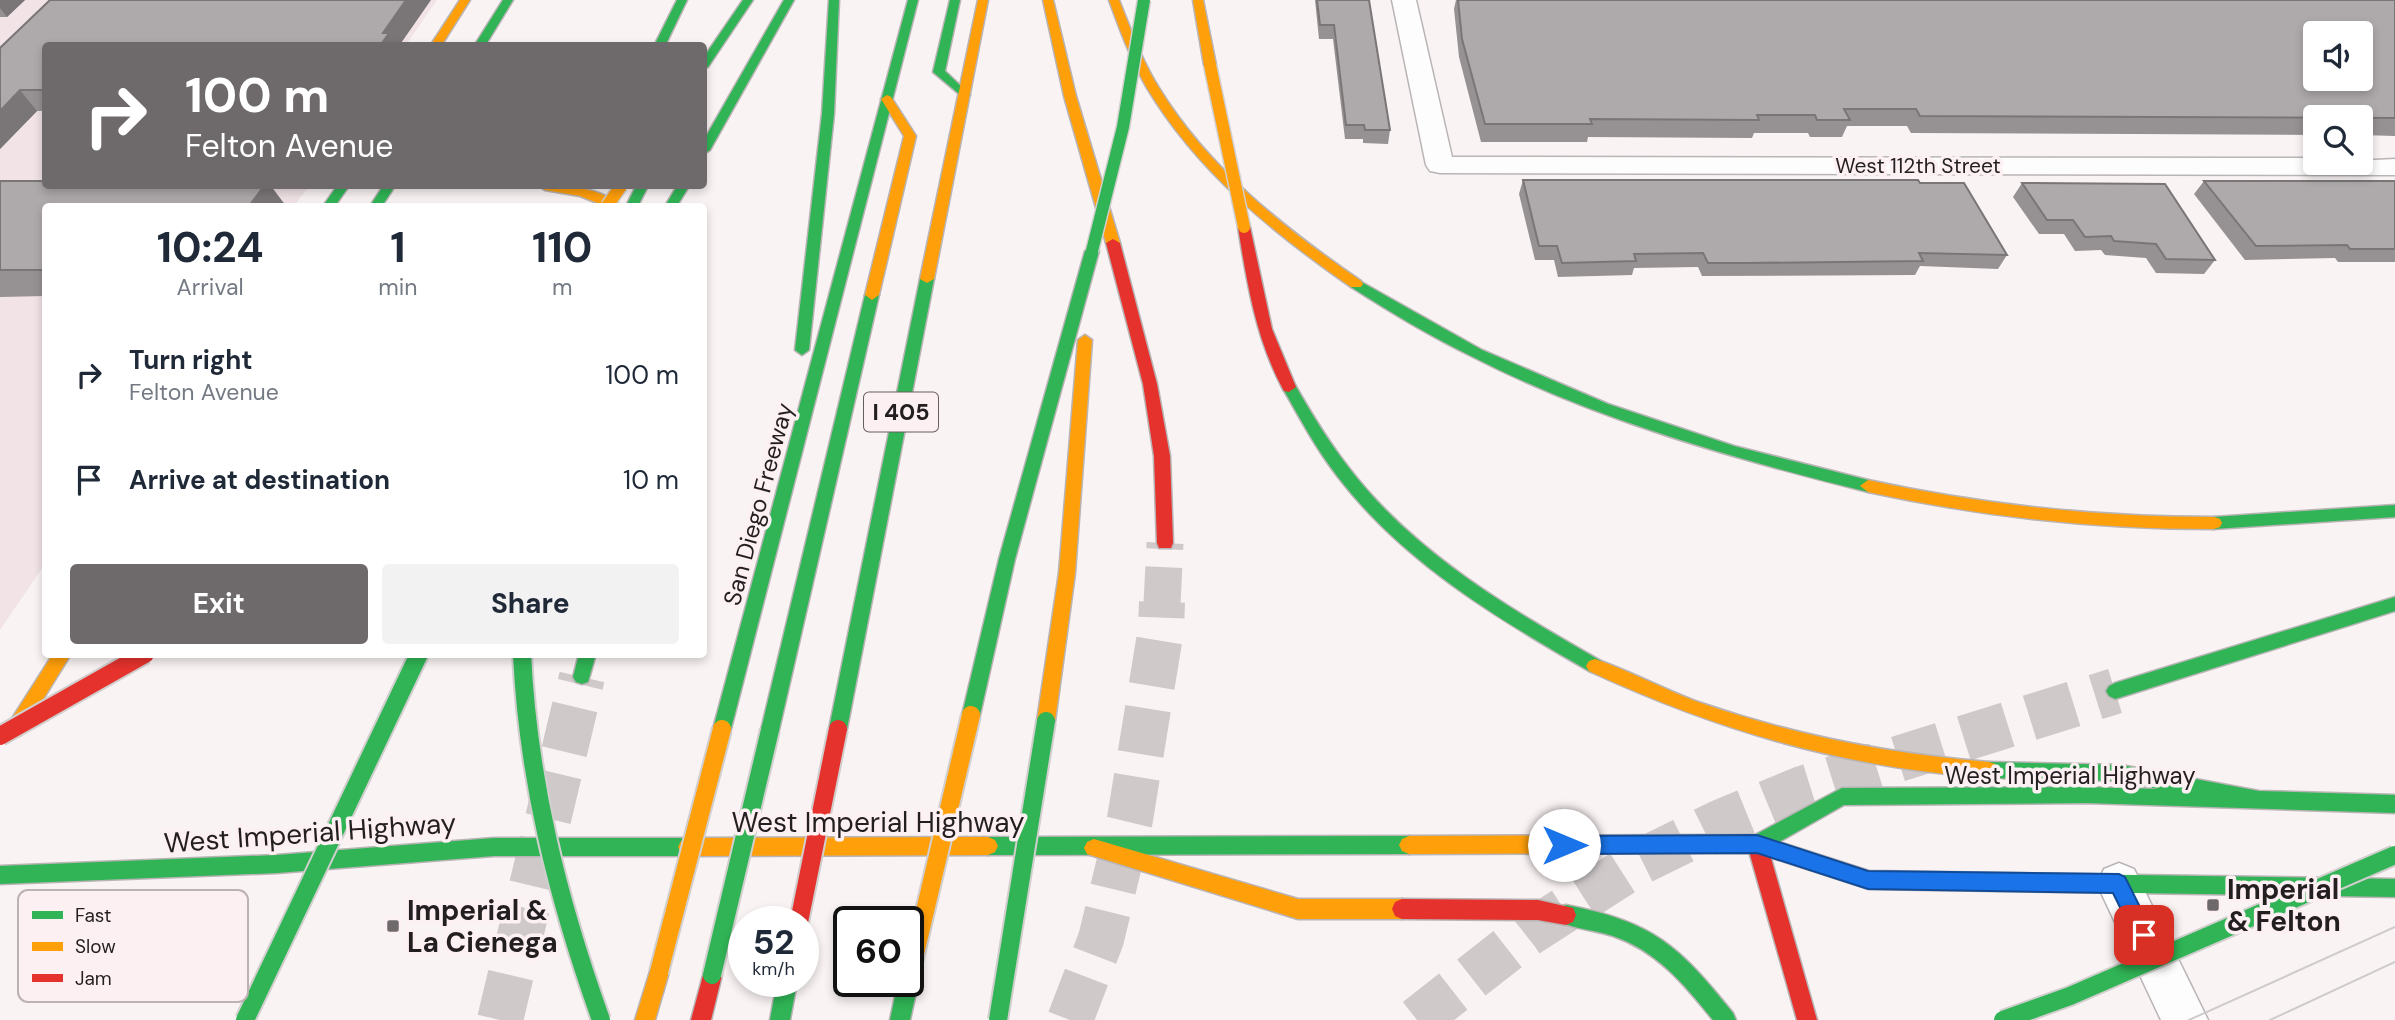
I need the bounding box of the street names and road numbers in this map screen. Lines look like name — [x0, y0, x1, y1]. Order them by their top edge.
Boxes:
street label: West 112th Street — [1835, 152, 2001, 180]
road number: I 405 — [864, 392, 938, 432]
street label: San Diego Freeway — [716, 399, 800, 609]
street label: West Imperial Highway — [1944, 760, 2196, 791]
street label: West Imperial Highway — [162, 804, 458, 862]
street label: West Imperial Highway — [731, 804, 1025, 841]

